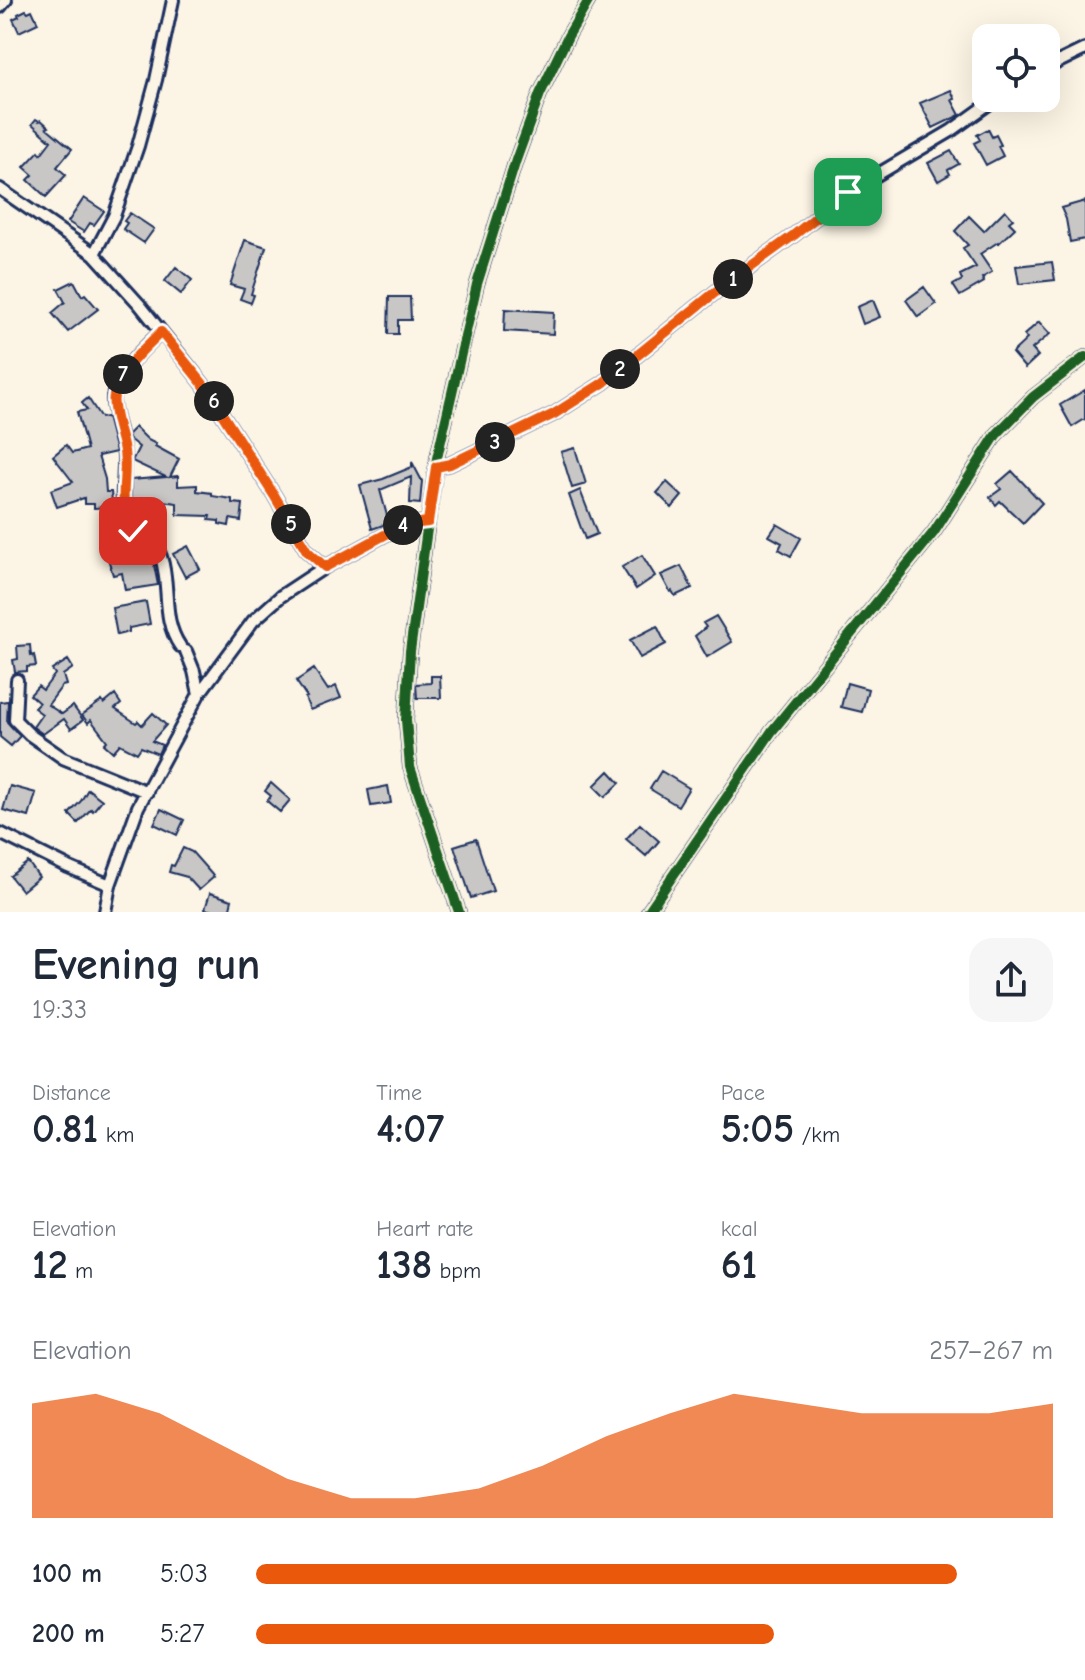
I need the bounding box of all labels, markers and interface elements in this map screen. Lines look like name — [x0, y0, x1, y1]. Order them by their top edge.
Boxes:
map controls — [972, 24, 1060, 112]
button: locate — [972, 24, 1060, 112]
pin — [814, 158, 882, 226]
icon: arrive — [826, 170, 870, 214]
pin: 1 — [713, 259, 753, 299]
text: 1 — [729, 266, 737, 292]
pin: 2 — [600, 349, 640, 389]
pin: 7 — [103, 354, 143, 394]
text: 2 — [615, 356, 625, 382]
text: 7 — [118, 361, 128, 387]
pin: 6 — [194, 381, 234, 421]
text: 6 — [208, 388, 220, 414]
pin: 3 — [475, 422, 515, 462]
text: 3 — [490, 429, 500, 455]
pin — [99, 497, 167, 565]
pin: 5 — [271, 504, 311, 544]
pin: 4 — [383, 505, 423, 545]
icon: check — [111, 509, 155, 553]
text: 5 — [285, 511, 297, 537]
text: 4 — [398, 512, 408, 538]
button: share — [969, 938, 1053, 1022]
text: Evening run — [32, 939, 260, 990]
text: 19:33 — [32, 995, 87, 1025]
text: Distance — [32, 1080, 111, 1106]
text: Time — [376, 1080, 422, 1106]
text: Pace — [721, 1080, 765, 1106]
text: 0.81 — [32, 1106, 98, 1152]
text: 4:07 — [376, 1106, 444, 1152]
text: 5:05 — [721, 1106, 794, 1152]
text: km — [98, 1122, 135, 1148]
text: /km — [794, 1122, 840, 1148]
text: Elevation — [32, 1216, 116, 1242]
text: Heart rate — [376, 1216, 473, 1242]
text: kcal — [721, 1216, 758, 1242]
text: 12 — [32, 1242, 68, 1288]
text: 138 — [376, 1242, 432, 1288]
text: 61 — [721, 1242, 757, 1288]
text: m — [68, 1258, 93, 1284]
text: bpm — [432, 1258, 481, 1284]
text: Elevation — [32, 1336, 132, 1366]
text: 257–267 m — [929, 1336, 1053, 1366]
text: 100 m — [32, 1559, 102, 1589]
text: 5:03 — [160, 1559, 208, 1589]
text: 200 m — [32, 1619, 105, 1649]
text: 5:27 — [160, 1619, 205, 1649]

